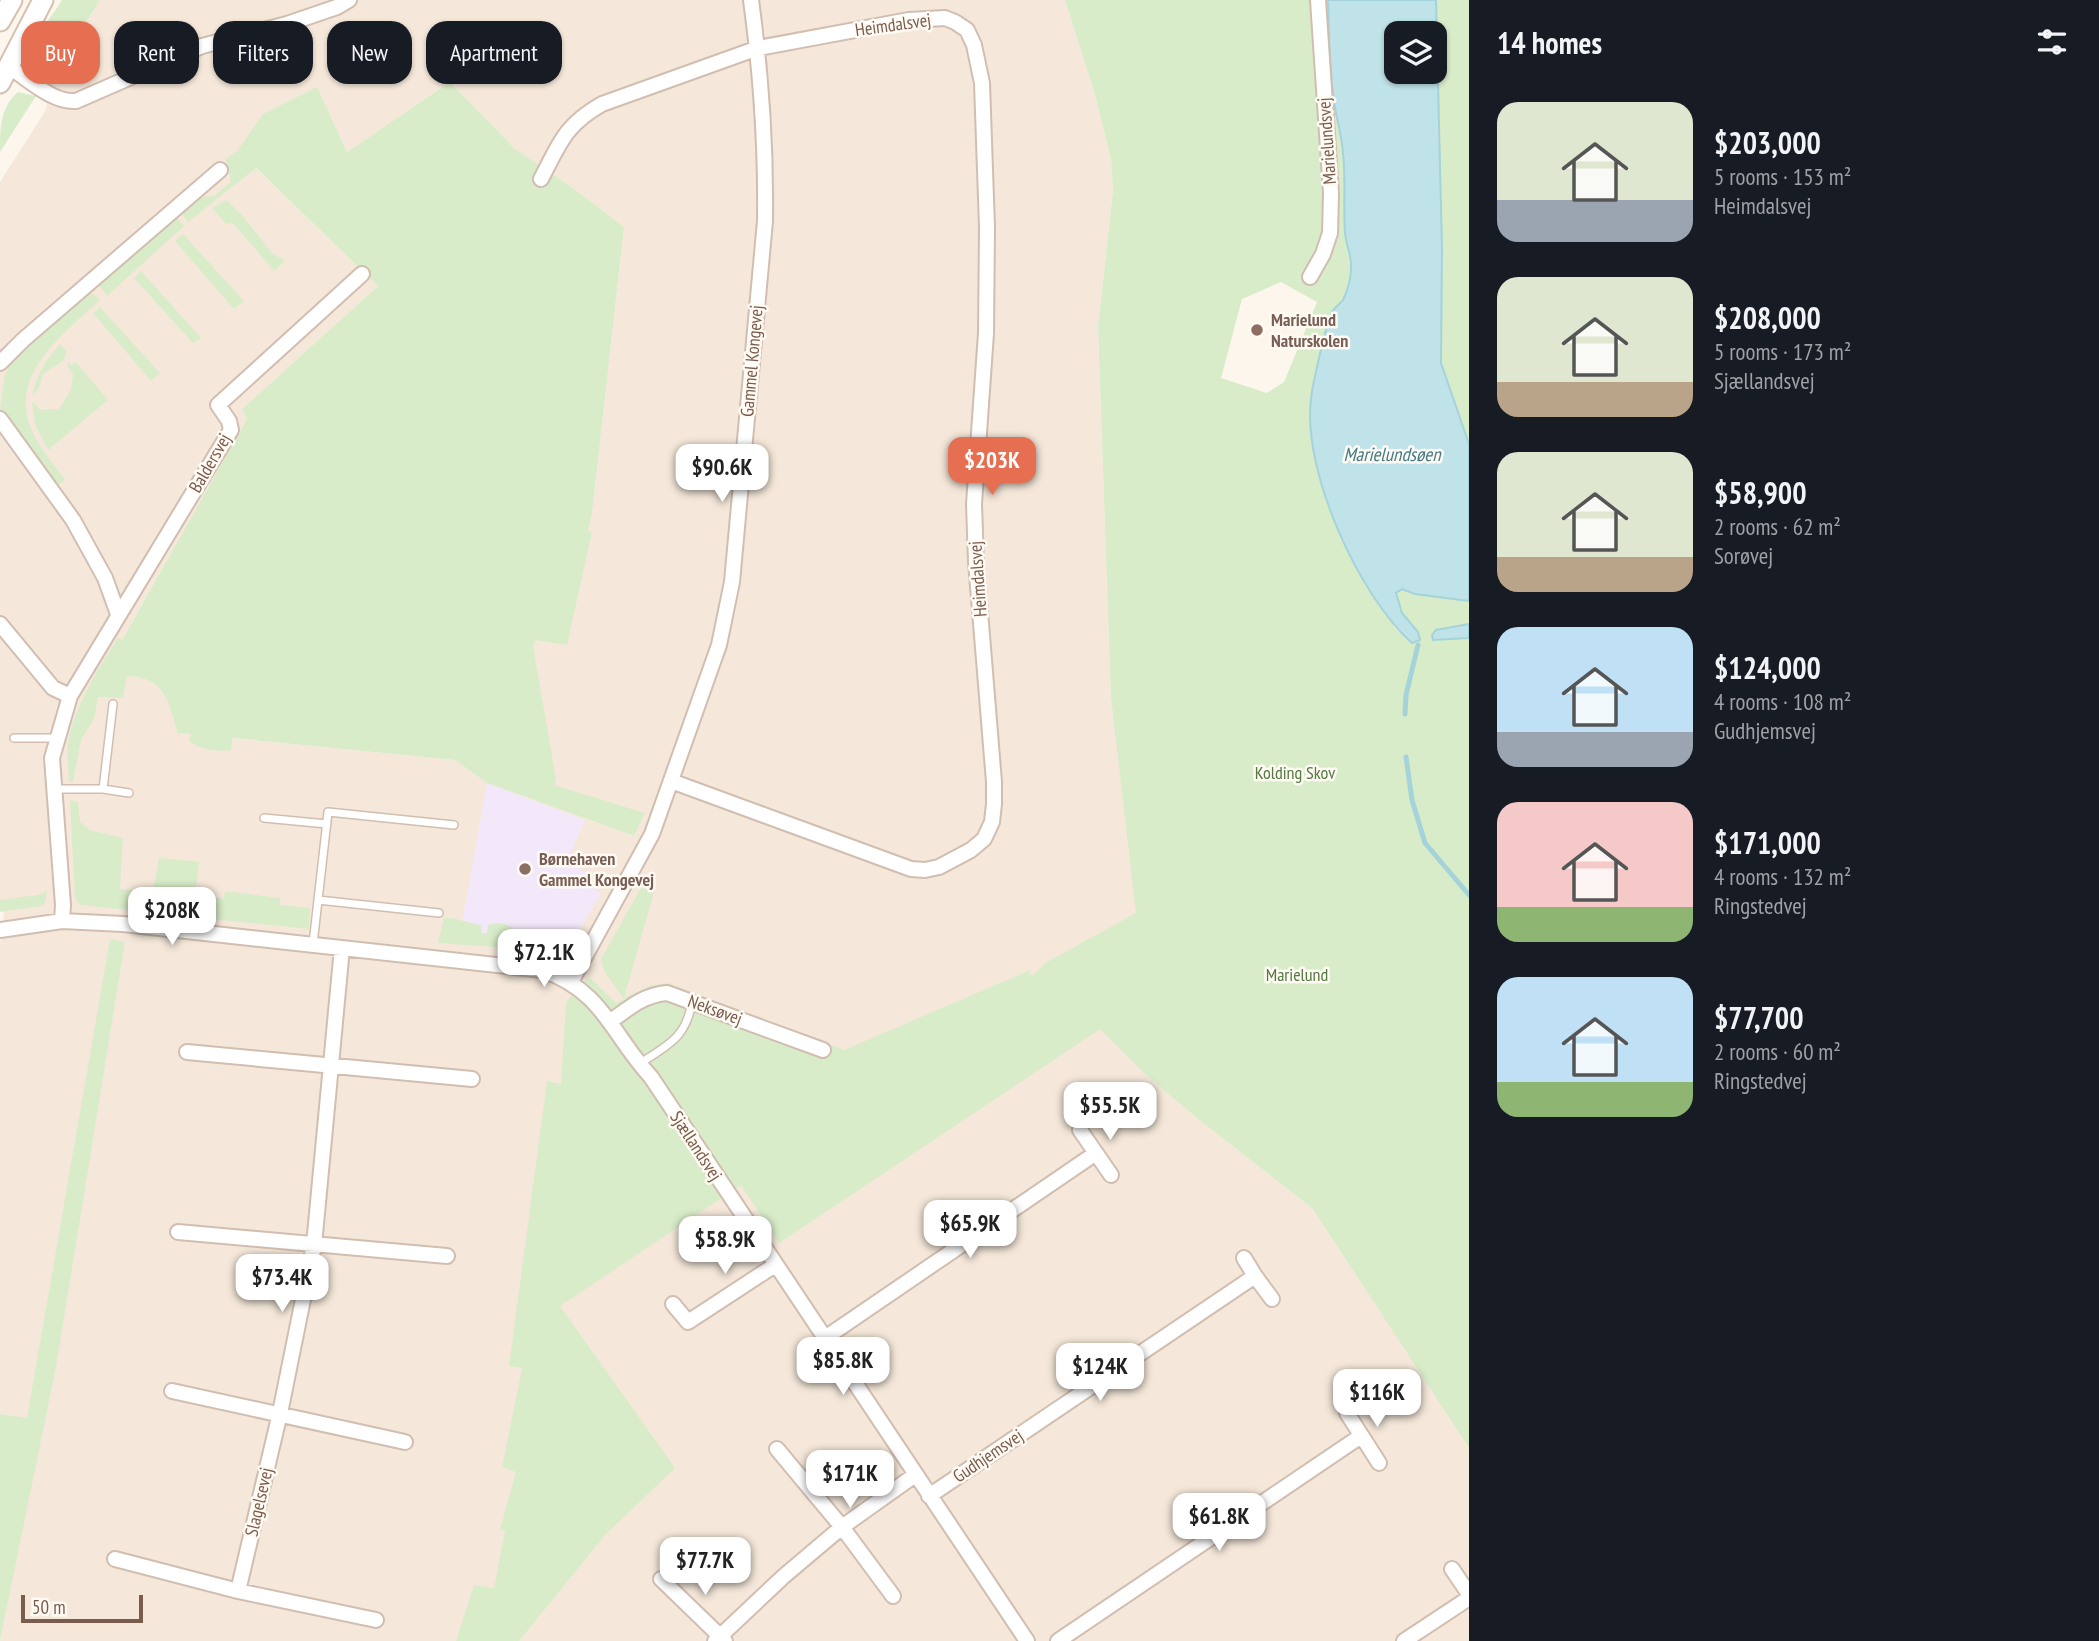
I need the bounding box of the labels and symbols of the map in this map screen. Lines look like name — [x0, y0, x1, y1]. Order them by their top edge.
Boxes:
street label: Heimdalsvej — [854, 8, 932, 41]
street label: Marielundsvej — [1312, 97, 1341, 185]
street label: Gammel Kongevej — [735, 304, 768, 418]
place label: Marielund Naturskolen — [1271, 308, 1348, 352]
marker: Marielund Naturskolen — [1249, 322, 1265, 338]
street label: Baldersvej — [184, 429, 236, 496]
pin: $203K — [943, 438, 1041, 497]
water label: Marielundsøen — [1343, 442, 1442, 466]
pin: $90.6K — [665, 444, 779, 504]
street label: Heimdalsvej — [963, 540, 992, 618]
park label: Kolding Skov — [1255, 761, 1335, 784]
place label: Børnehaven Gammel Kongevej — [539, 847, 654, 891]
marker: Børnehaven Gammel Kongevej — [517, 861, 533, 877]
pin: $208K — [123, 888, 221, 947]
pin: $72.1K — [487, 930, 601, 989]
park label: Marielund — [1266, 963, 1328, 986]
street label: Neksøvej — [685, 989, 745, 1030]
pin: $55.5K — [1053, 1082, 1167, 1142]
street label: Sjællandsvej — [665, 1106, 728, 1185]
pin: $65.9K — [913, 1200, 1027, 1260]
pin: $58.9K — [668, 1216, 782, 1276]
pin: $73.4K — [225, 1254, 339, 1314]
pin: $85.8K — [786, 1338, 900, 1397]
pin: $124K — [1051, 1344, 1149, 1403]
pin: $116K — [1328, 1370, 1426, 1429]
street label: Gudhjemsvej — [948, 1424, 1027, 1487]
pin: $171K — [801, 1450, 899, 1510]
street label: Slagelsevej — [239, 1465, 278, 1539]
pin: $61.8K — [1162, 1494, 1276, 1553]
pin: $77.7K — [648, 1538, 762, 1597]
scale bar — [21, 1592, 144, 1624]

